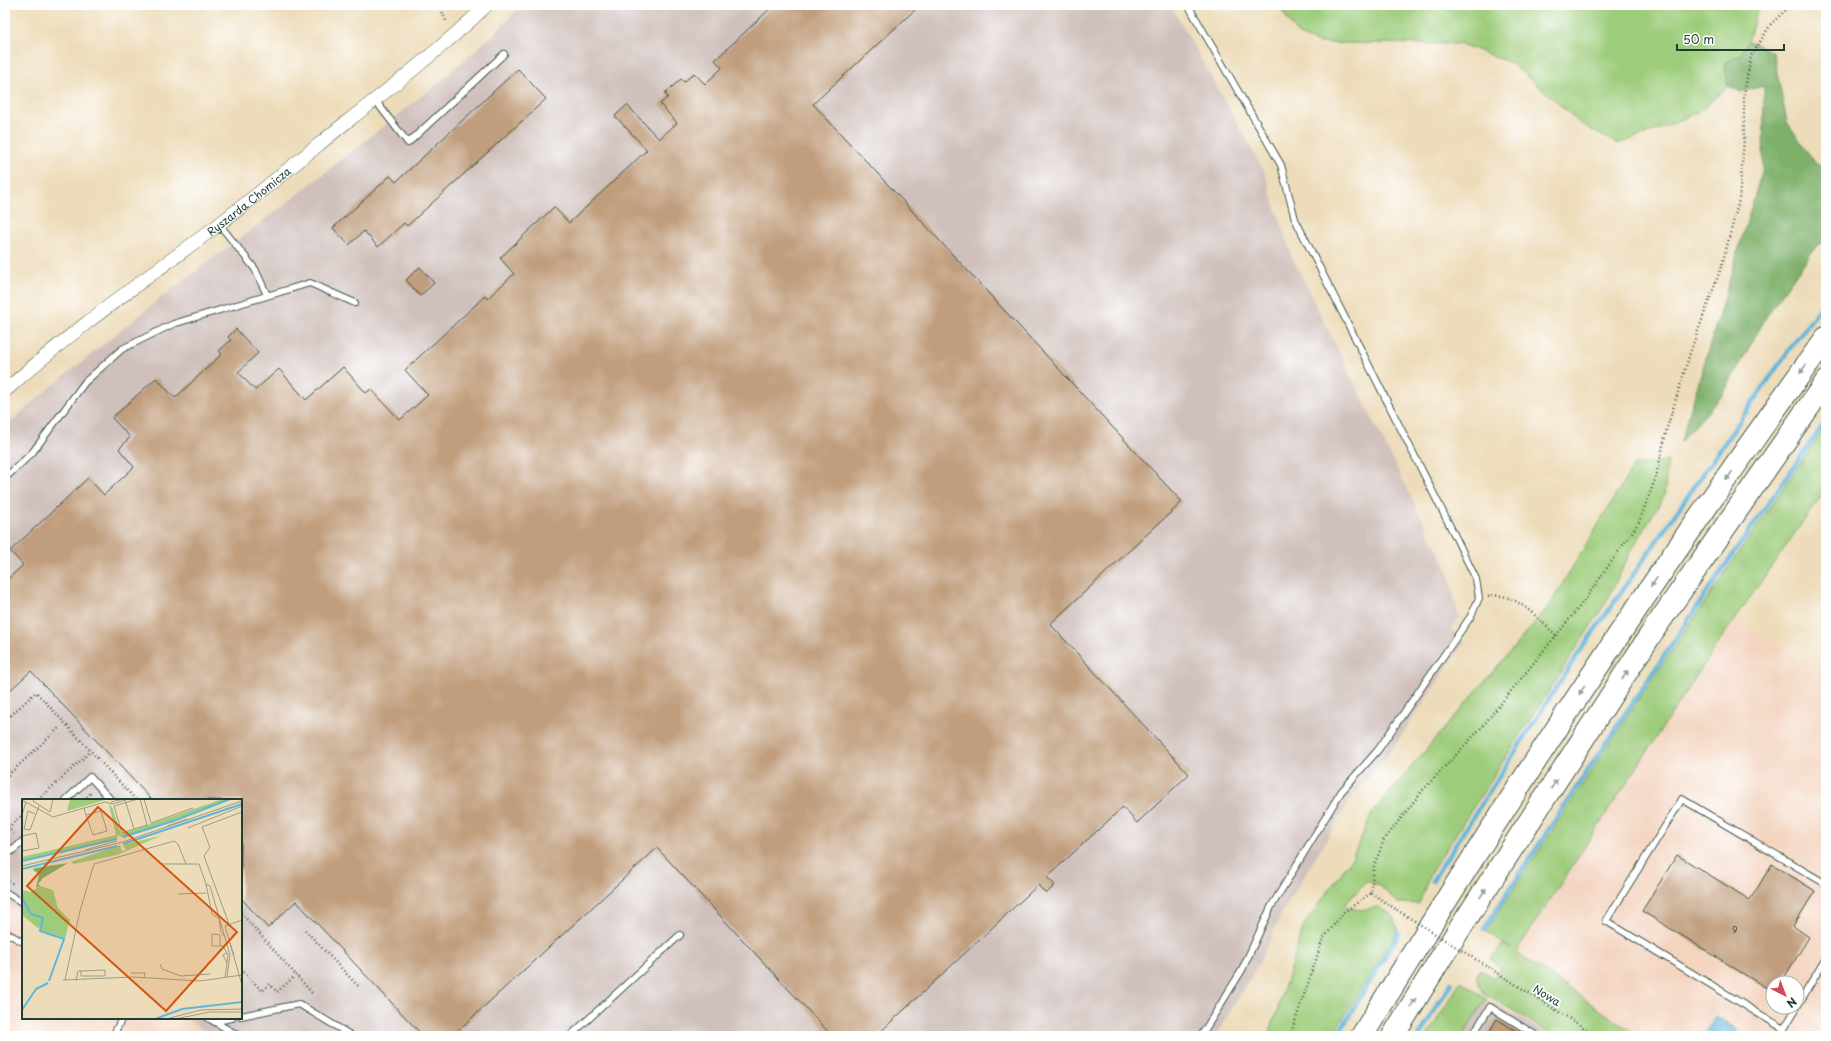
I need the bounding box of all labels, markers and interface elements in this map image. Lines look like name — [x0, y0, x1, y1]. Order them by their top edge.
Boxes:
scale bar — [1677, 26, 1784, 52]
text: 50 m — [1683, 30, 1714, 48]
street label: Ryszarda Chomicza — [203, 162, 294, 239]
one-way arrow — [1799, 364, 1807, 374]
one-way arrow — [1725, 470, 1732, 481]
one-way arrow — [1650, 577, 1658, 588]
one-way arrow — [1621, 670, 1629, 680]
one-way arrow — [1578, 685, 1586, 696]
one-way arrow — [1550, 779, 1558, 789]
inset map — [22, 799, 242, 1019]
one-way arrow — [1479, 888, 1487, 898]
house number: 9 — [1732, 922, 1738, 936]
north arrow — [1765, 975, 1805, 1015]
street label: Nowa — [1530, 980, 1564, 1010]
text: N — [1783, 994, 1801, 1012]
one-way arrow — [1410, 997, 1417, 1009]

